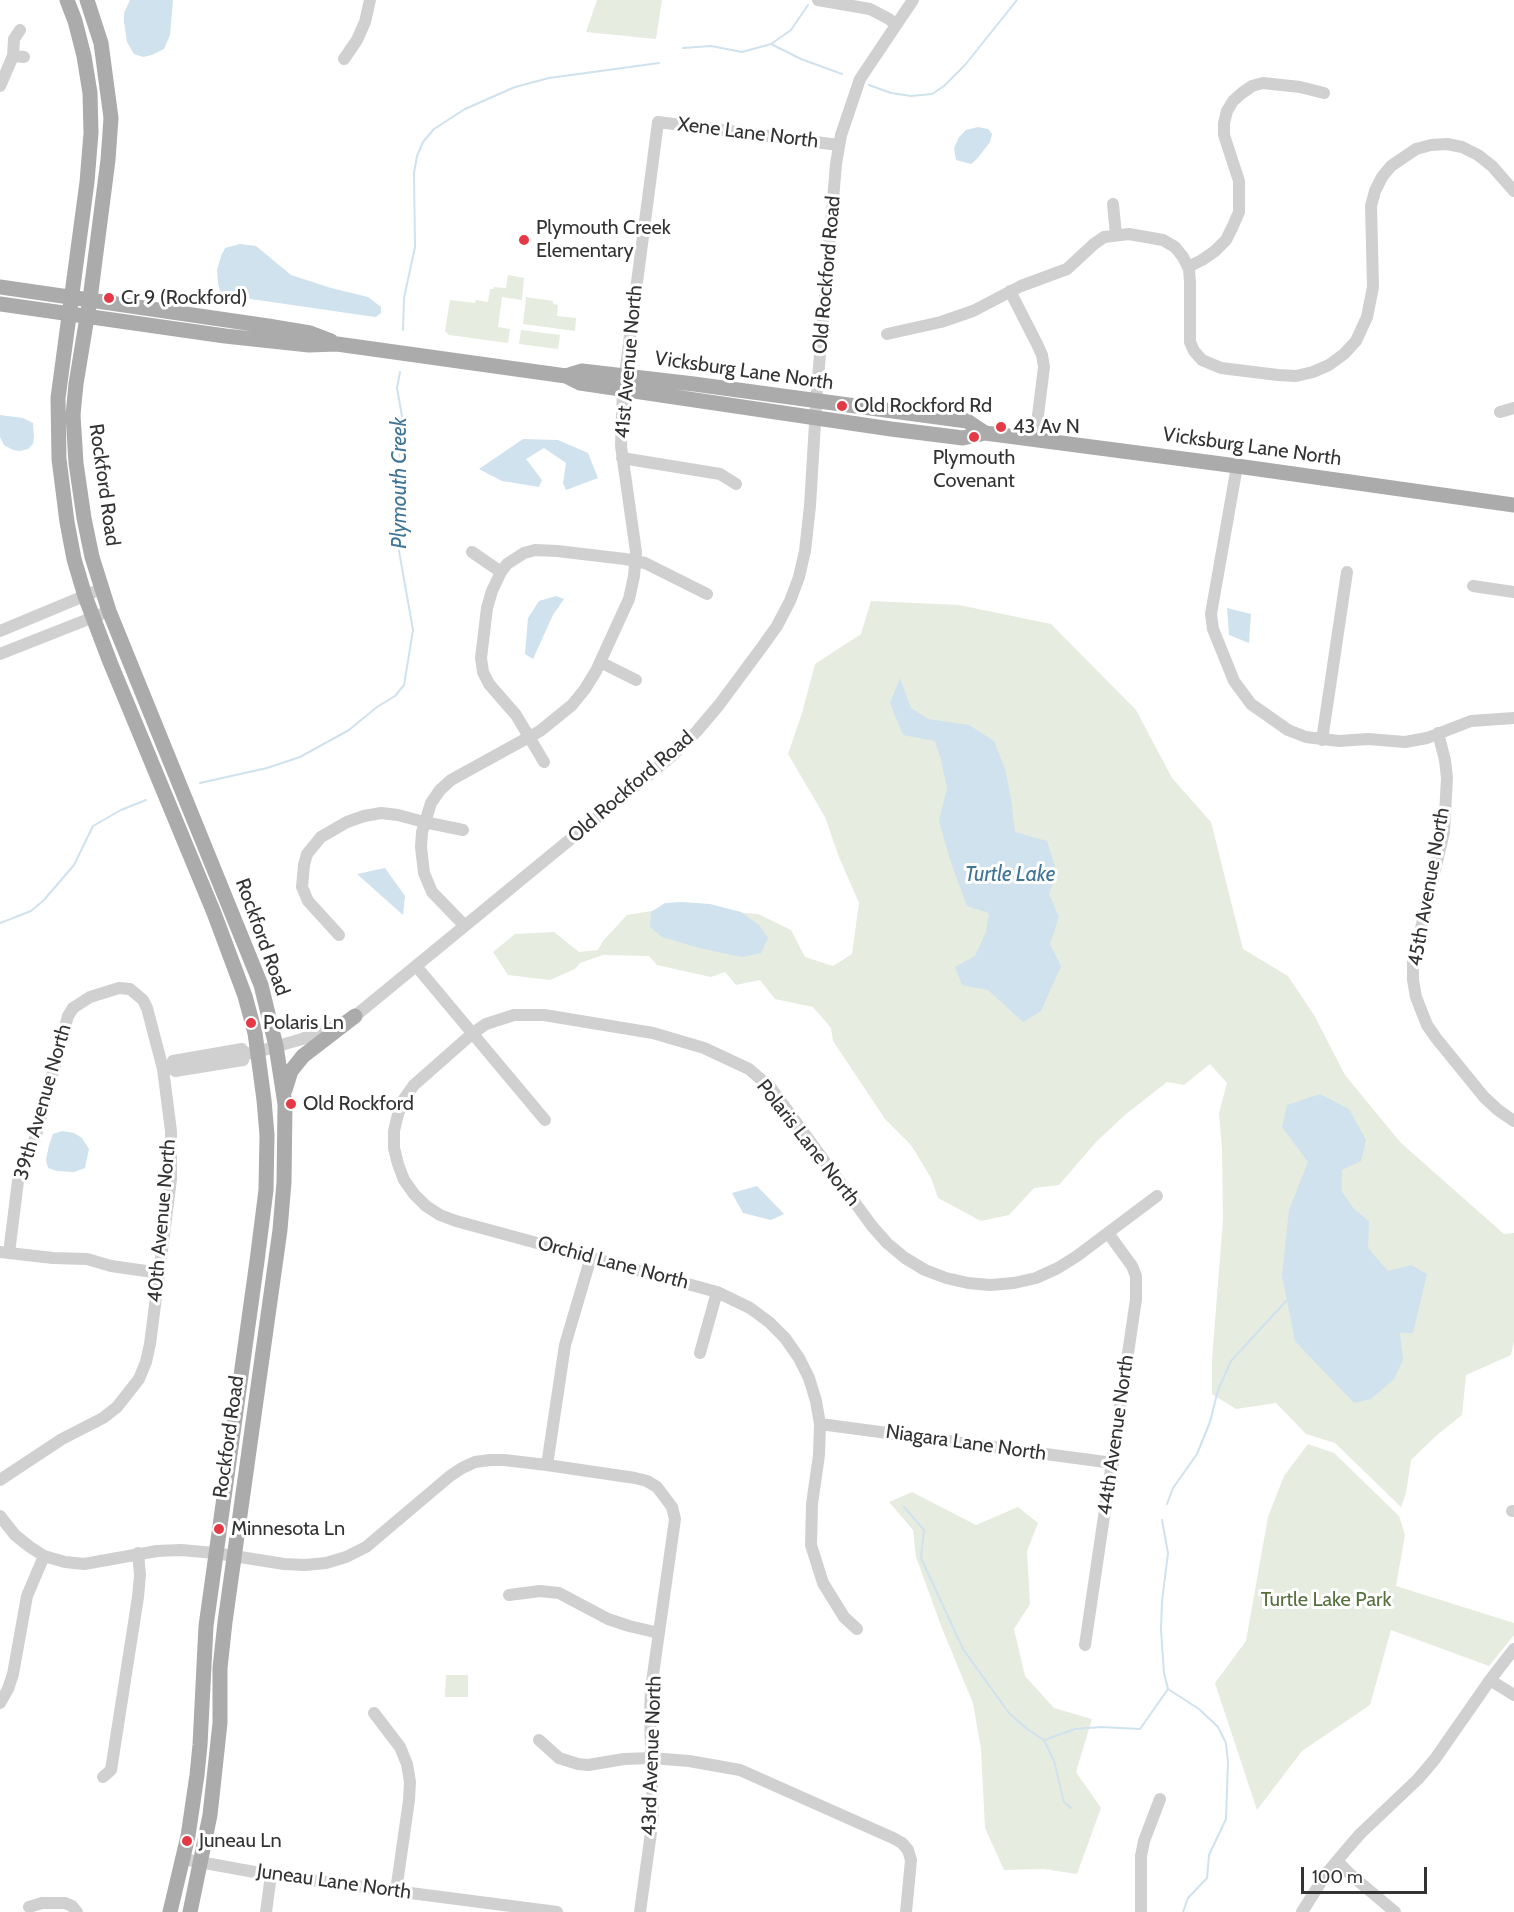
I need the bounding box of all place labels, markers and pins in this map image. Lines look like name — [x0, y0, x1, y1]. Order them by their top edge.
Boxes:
place label: Plymouth Creek Elementary — [536, 216, 671, 263]
marker: Plymouth Creek Elementary — [517, 233, 531, 247]
place label: Cr 9 (Rockford) — [121, 286, 247, 310]
marker: Cr 9 (Rockford) — [102, 291, 116, 305]
place label: Old Rockford Rd — [854, 394, 992, 418]
marker: Old Rockford Rd — [835, 399, 849, 413]
place label: 43 Av N — [1013, 415, 1080, 439]
marker: 43 Av N — [994, 420, 1008, 434]
marker: Plymouth Covenant — [967, 430, 981, 444]
place label: Plymouth Covenant — [933, 446, 1015, 493]
place label: Polaris Ln — [263, 1011, 344, 1035]
marker: Polaris Ln — [244, 1016, 258, 1030]
place label: Old Rockford — [303, 1092, 414, 1116]
marker: Old Rockford — [284, 1097, 298, 1111]
place label: Minnesota Ln — [231, 1517, 345, 1541]
marker: Minnesota Ln — [212, 1522, 226, 1536]
place label: Juneau Ln — [199, 1829, 282, 1853]
marker: Juneau Ln — [180, 1834, 194, 1848]

